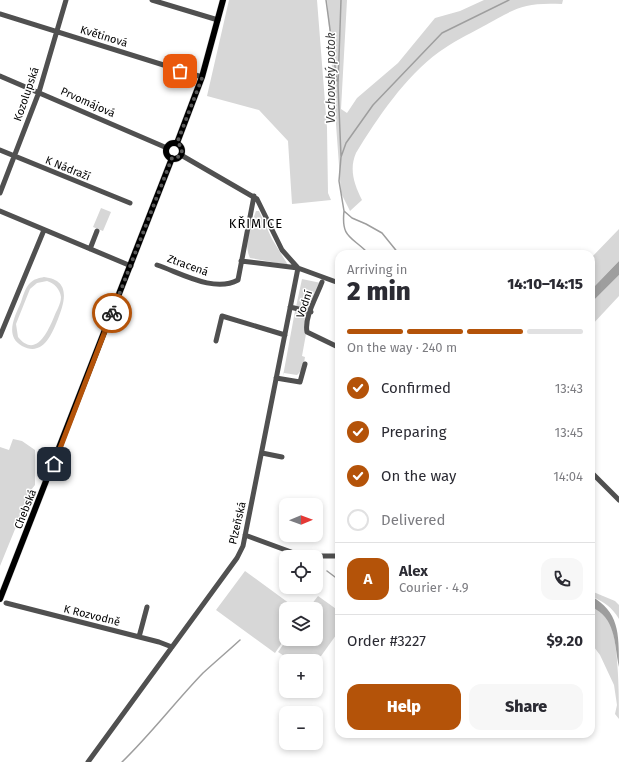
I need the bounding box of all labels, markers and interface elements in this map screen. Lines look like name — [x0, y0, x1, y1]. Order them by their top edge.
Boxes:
street label: Květinová — [79, 23, 129, 50]
water label: Vochovský potok — [324, 32, 338, 123]
pin — [163, 54, 197, 88]
icon: bag — [169, 60, 191, 82]
street label: Kozolupská — [11, 65, 42, 123]
street label: Prvomájová — [59, 85, 117, 120]
street label: K Nádraží — [43, 154, 92, 183]
district label: KŘIMICE — [229, 215, 283, 231]
street label: Ztracená — [165, 252, 210, 279]
text: Arriving in — [347, 262, 407, 277]
text: 14:10–14:15 — [507, 275, 583, 293]
text: 2 min — [347, 276, 411, 307]
street label: Vodní — [294, 289, 315, 320]
courier — [92, 293, 132, 333]
icon: bike — [101, 302, 123, 324]
text: On the way · 240 m — [347, 340, 457, 355]
icon: check — [347, 377, 369, 399]
text: Confirmed — [381, 379, 451, 397]
text: 13:43 — [555, 381, 583, 396]
icon: check — [347, 421, 369, 443]
text: Preparing — [381, 423, 446, 441]
text: 13:45 — [555, 425, 583, 440]
pin — [37, 447, 71, 481]
icon: home — [43, 453, 65, 475]
icon: check — [347, 465, 369, 487]
text: On the way — [381, 467, 456, 485]
text: 14:04 — [553, 469, 583, 484]
street label: Chebská — [12, 487, 39, 531]
north arrow — [279, 498, 323, 542]
map controls — [279, 498, 323, 750]
street label: Plzeňská — [226, 501, 249, 546]
text: Delivered — [381, 511, 445, 529]
button: locate — [279, 550, 323, 594]
button: phone — [541, 558, 583, 600]
text: Alex — [399, 562, 428, 580]
text: A — [364, 570, 372, 588]
text: Courier · 4.9 — [399, 580, 469, 595]
street label: K Rozvodně — [62, 602, 122, 629]
button: layers — [279, 602, 323, 646]
text: Order #3227 — [347, 632, 426, 650]
text: $9.20 — [546, 632, 583, 650]
button: + — [279, 654, 323, 698]
button: Help — [347, 684, 461, 730]
button: Share — [469, 684, 583, 730]
button: − — [279, 706, 323, 750]

